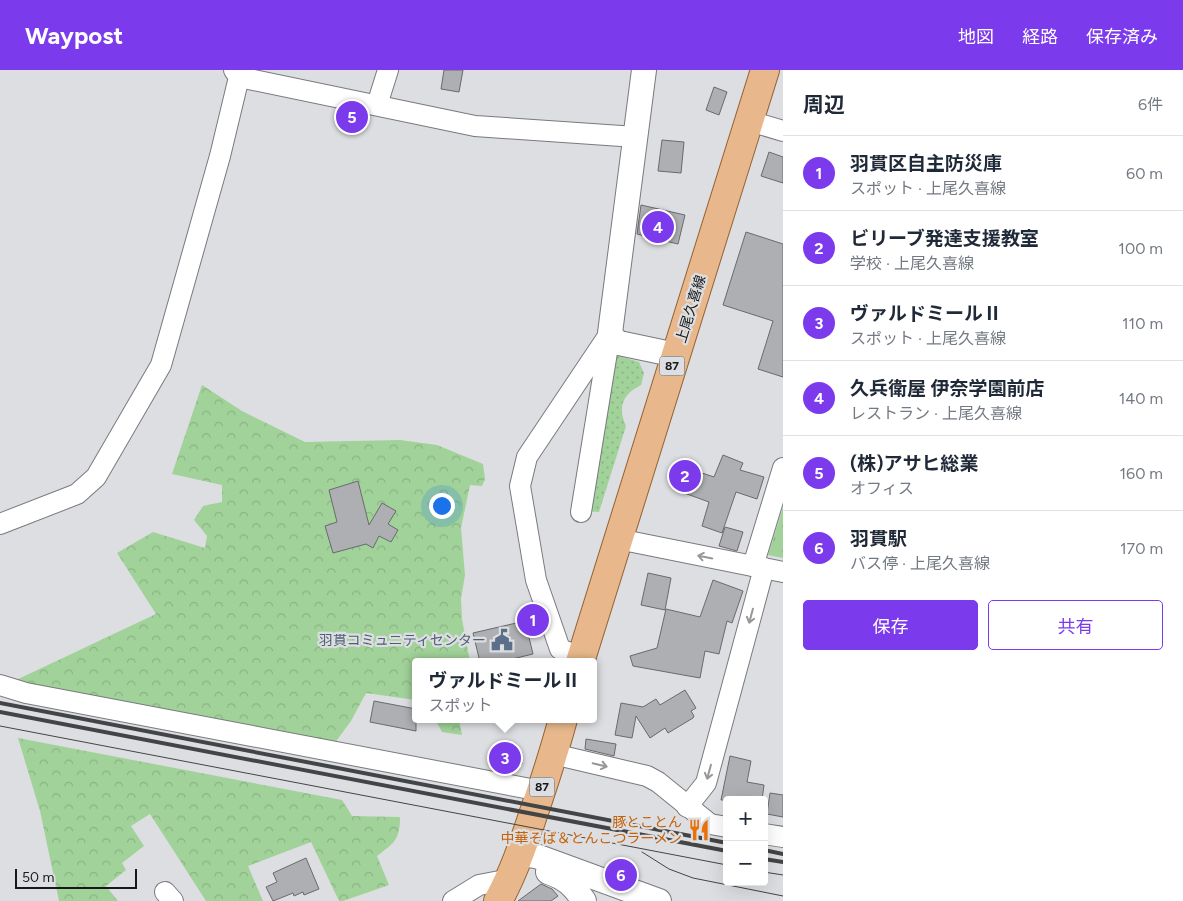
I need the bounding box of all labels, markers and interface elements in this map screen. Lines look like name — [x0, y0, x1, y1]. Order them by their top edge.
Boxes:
text: Waypost — [25, 21, 123, 50]
text: 地図 — [958, 26, 994, 48]
text: 経路 — [1022, 26, 1058, 48]
text: 保存済み — [1086, 26, 1158, 48]
text: 周辺 — [803, 92, 845, 117]
text: 6件 — [1138, 95, 1163, 114]
pin: 5 — [336, 98, 368, 136]
text: 羽貫区自主防災庫 — [850, 152, 1002, 175]
text: 1 — [816, 164, 822, 183]
text: 60 m — [1126, 164, 1163, 183]
text: スポット · 上尾久喜線 — [850, 179, 1006, 198]
pin: 4 — [642, 208, 674, 246]
text: ビリーブ発達支援教室 — [850, 227, 1039, 250]
text: 2 — [814, 239, 824, 258]
text: 100 m — [1118, 239, 1163, 258]
text: 学校 · 上尾久喜線 — [850, 254, 974, 273]
street label: 上尾久喜線 — [673, 273, 709, 345]
text: ヴァルドミールⅡ — [850, 302, 1002, 325]
text: 3 — [815, 314, 823, 333]
text: 110 m — [1122, 314, 1163, 333]
text: スポット · 上尾久喜線 — [850, 329, 1006, 348]
road number: 87 — [660, 356, 684, 376]
text: 久兵衛屋 伊奈学園前店 — [850, 377, 1045, 400]
text: 4 — [814, 389, 824, 408]
text: 140 m — [1119, 389, 1163, 408]
text: レストラン · 上尾久喜線 — [850, 404, 1022, 423]
text: (株)アサヒ総業 — [850, 452, 979, 475]
pin: 2 — [669, 457, 701, 495]
text: 5 — [814, 464, 824, 483]
text: 160 m — [1120, 464, 1163, 483]
text: オフィス — [850, 479, 914, 498]
your location — [429, 493, 455, 519]
text: 羽貫駅 — [850, 527, 907, 550]
text: 6 — [814, 539, 824, 558]
text: 170 m — [1120, 539, 1163, 558]
one-way arrow — [698, 551, 714, 561]
text: バス停 · 上尾久喜線 — [850, 554, 990, 573]
button: 保存 — [803, 600, 978, 650]
button: 共有 — [988, 600, 1163, 650]
pin: 1 — [517, 601, 549, 639]
one-way arrow — [746, 607, 755, 623]
public building icon: 羽貫コミュニティセンター — [489, 627, 515, 653]
place label: 羽貫コミュニティセンター — [319, 632, 486, 649]
popup — [412, 658, 597, 723]
text: ヴァルドミールⅡ — [428, 669, 581, 692]
text: スポット — [428, 696, 493, 715]
pin: 3 — [489, 739, 521, 777]
one-way arrow — [592, 761, 608, 770]
one-way arrow — [704, 764, 713, 780]
road number: 87 — [530, 778, 554, 796]
map controls — [723, 796, 768, 886]
button: + — [723, 796, 768, 841]
place label: 豚とことん 中華そば＆とんこつラーメン — [501, 814, 682, 847]
restaurant icon: 豚とことん 中華そば＆とんこつラーメン — [686, 817, 712, 843]
button: − — [723, 841, 768, 886]
pin: 6 — [605, 856, 637, 894]
scale bar — [15, 866, 138, 889]
text: 50 m — [22, 869, 54, 886]

